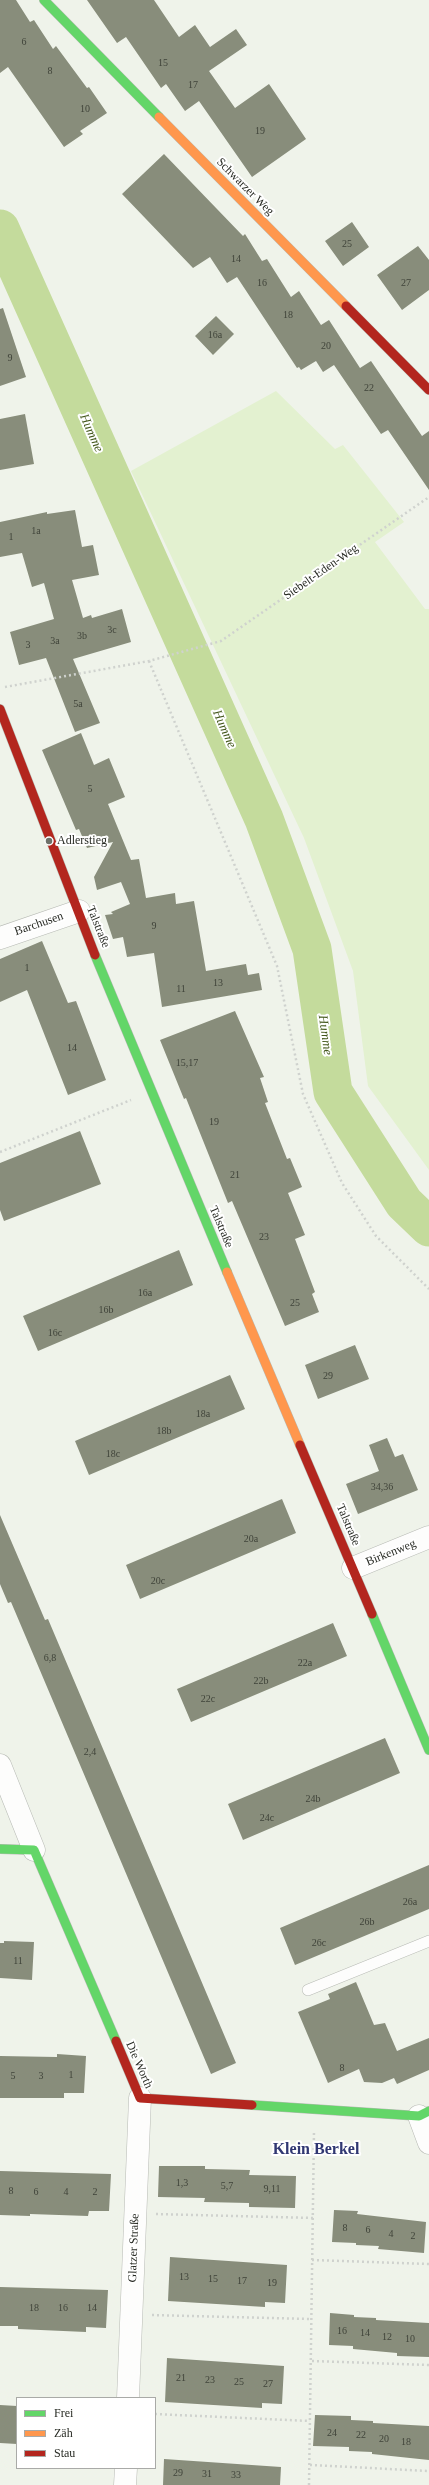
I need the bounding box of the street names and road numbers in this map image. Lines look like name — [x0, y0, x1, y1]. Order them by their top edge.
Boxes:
street label: Schwarzer Weg — [213, 155, 277, 219]
street label: Siebelt-Eden-Weg — [281, 541, 361, 603]
street label: Talstraße — [83, 904, 113, 950]
street label: Barchusen — [13, 909, 65, 939]
street label: Talstraße — [206, 1204, 236, 1250]
street label: Talstraße — [333, 1502, 363, 1548]
street label: Birkenweg — [364, 1536, 418, 1570]
street label: Die Worth — [122, 2039, 156, 2091]
street label: Glatzer Straße — [126, 2213, 142, 2283]

